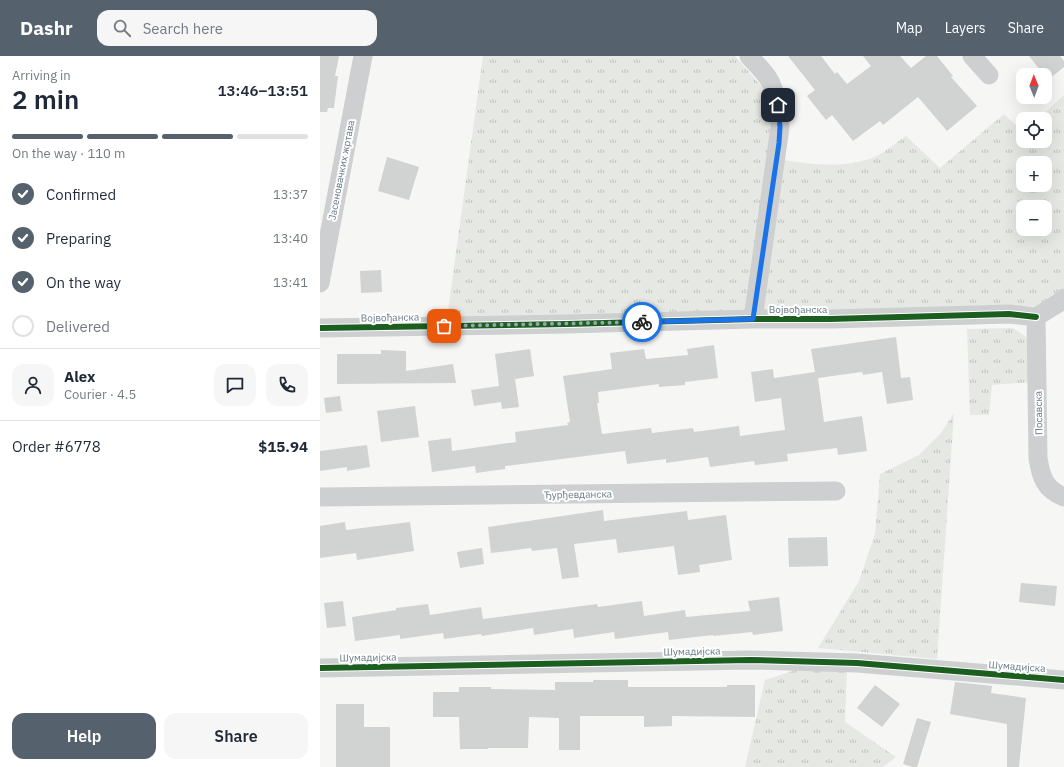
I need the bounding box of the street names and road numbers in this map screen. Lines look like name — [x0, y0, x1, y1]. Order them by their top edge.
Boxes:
street label: Јасеновачких жртава — [325, 118, 358, 221]
street label: Војвођанска — [769, 303, 828, 316]
street label: Војвођанска — [361, 310, 420, 325]
street label: Посавска — [1032, 390, 1045, 435]
street label: Ђурђевданска — [544, 487, 613, 502]
street label: Шумадијска — [663, 644, 721, 658]
street label: Шумадијска — [339, 650, 397, 664]
street label: Шумадијска — [988, 658, 1047, 675]

